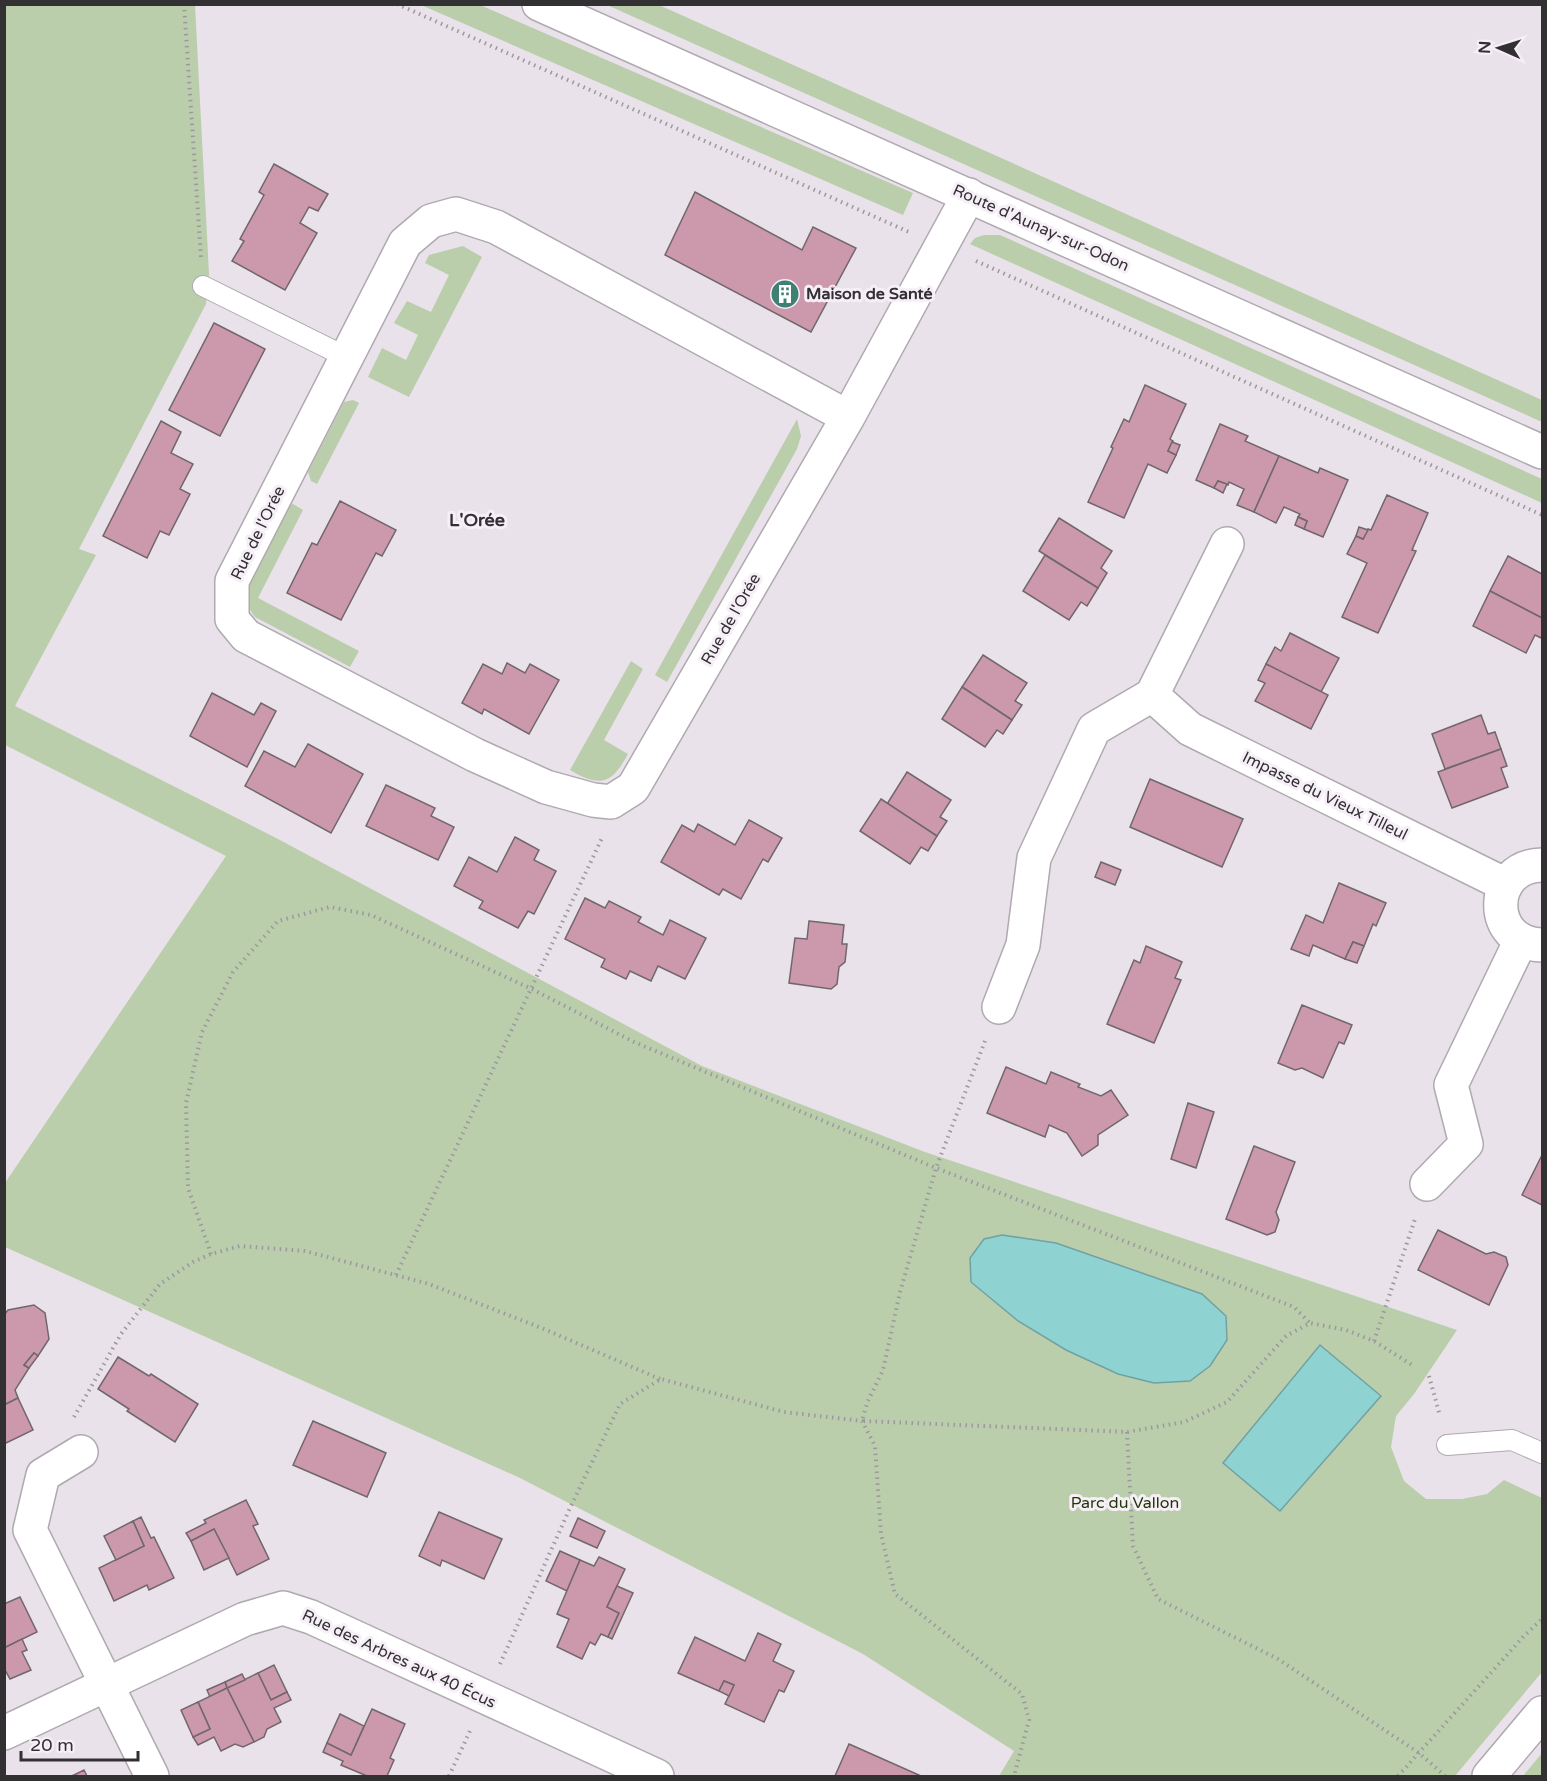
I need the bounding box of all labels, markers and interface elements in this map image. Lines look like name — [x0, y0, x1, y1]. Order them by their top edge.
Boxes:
north arrow — [1469, 18, 1529, 78]
text: N — [1475, 40, 1495, 54]
street label: Route d'Aunay-sur-Odon — [950, 180, 1132, 276]
building icon: Maison de Santé — [769, 278, 801, 310]
place label: Maison de Santé — [806, 284, 933, 304]
street label: Rue de l'Orée — [227, 483, 289, 583]
district label: L'Orée — [449, 509, 505, 531]
street label: Rue de l'Orée — [697, 570, 765, 668]
street label: Impasse du Vieux Tilleul — [1239, 747, 1411, 845]
park label: Parc du Vallon — [1071, 1493, 1179, 1513]
street label: Rue des Arbres aux 40 Écus — [299, 1605, 499, 1713]
scale bar — [21, 1724, 138, 1762]
text: 20 m — [30, 1734, 74, 1756]

